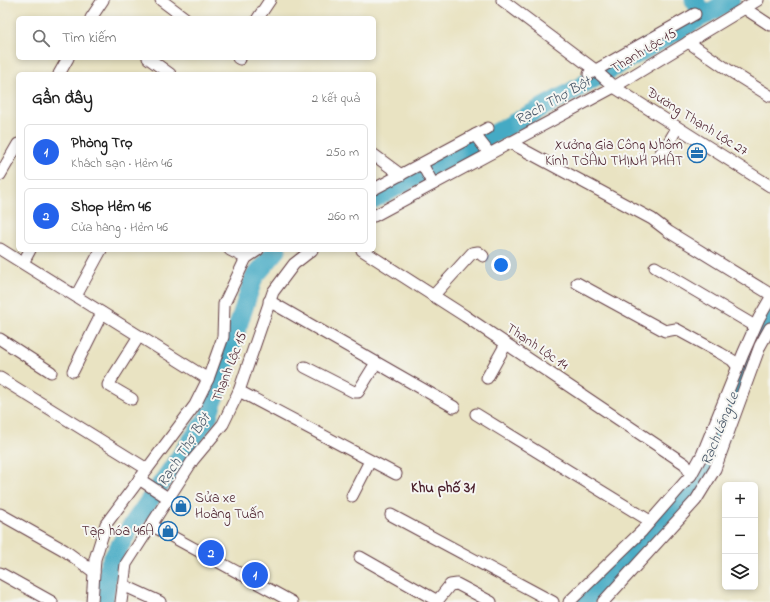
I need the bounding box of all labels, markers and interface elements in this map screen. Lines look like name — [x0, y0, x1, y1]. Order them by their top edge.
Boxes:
search box — [16, 16, 376, 60]
street label: Thạnh Lộc 15 — [607, 23, 681, 79]
icon: search — [30, 27, 52, 49]
text: Tìm kiếm — [62, 27, 116, 49]
water label: Rạch Thợ Bột — [511, 70, 597, 131]
street label: Đường Thạnh Lộc 27 — [641, 82, 752, 163]
text: Gần đây — [32, 86, 93, 111]
text: 2 kết quả — [312, 89, 360, 108]
text: Phòng Trọ — [71, 132, 133, 154]
place label: Xưởng Gia Công Nhôm Kính TOÀN THỊNH PHÁT — [545, 135, 683, 172]
office icon: Xưởng Gia Công Nhôm Kính TOÀN THỊNH PHÁT — [686, 142, 708, 164]
text: 1 — [44, 143, 48, 162]
text: 250 m — [326, 143, 359, 162]
text: Khách sạn · Hẻm 46 — [71, 154, 172, 173]
text: Shop Hẻm 46 — [71, 196, 151, 218]
text: 2 — [43, 207, 49, 226]
text: 260 m — [328, 207, 359, 226]
text: Cửa hàng · Hẻm 46 — [71, 218, 168, 237]
your location — [491, 255, 511, 275]
street label: Thạnh Lộc 14 — [502, 318, 573, 376]
street label: Thạnh Lộc 15 — [207, 329, 253, 405]
water label: Rạch Láng Le — [695, 388, 746, 469]
water label: Rạch Thợ Bột — [152, 407, 217, 491]
district label: Khu phố 31 — [411, 477, 475, 499]
map controls — [722, 482, 758, 590]
button: + — [722, 482, 758, 518]
place label: Sửa xe Hoàng Tuấn — [195, 488, 264, 526]
shop icon: Sửa xe Hoàng Tuấn — [170, 495, 192, 517]
button: − — [722, 518, 758, 554]
shop icon: Tạp hóa 46A — [157, 520, 179, 542]
place label: Tạp hóa 46A — [82, 521, 154, 542]
pin: 2 — [198, 538, 224, 568]
button: layers — [722, 554, 758, 590]
pin: 1 — [242, 560, 268, 590]

